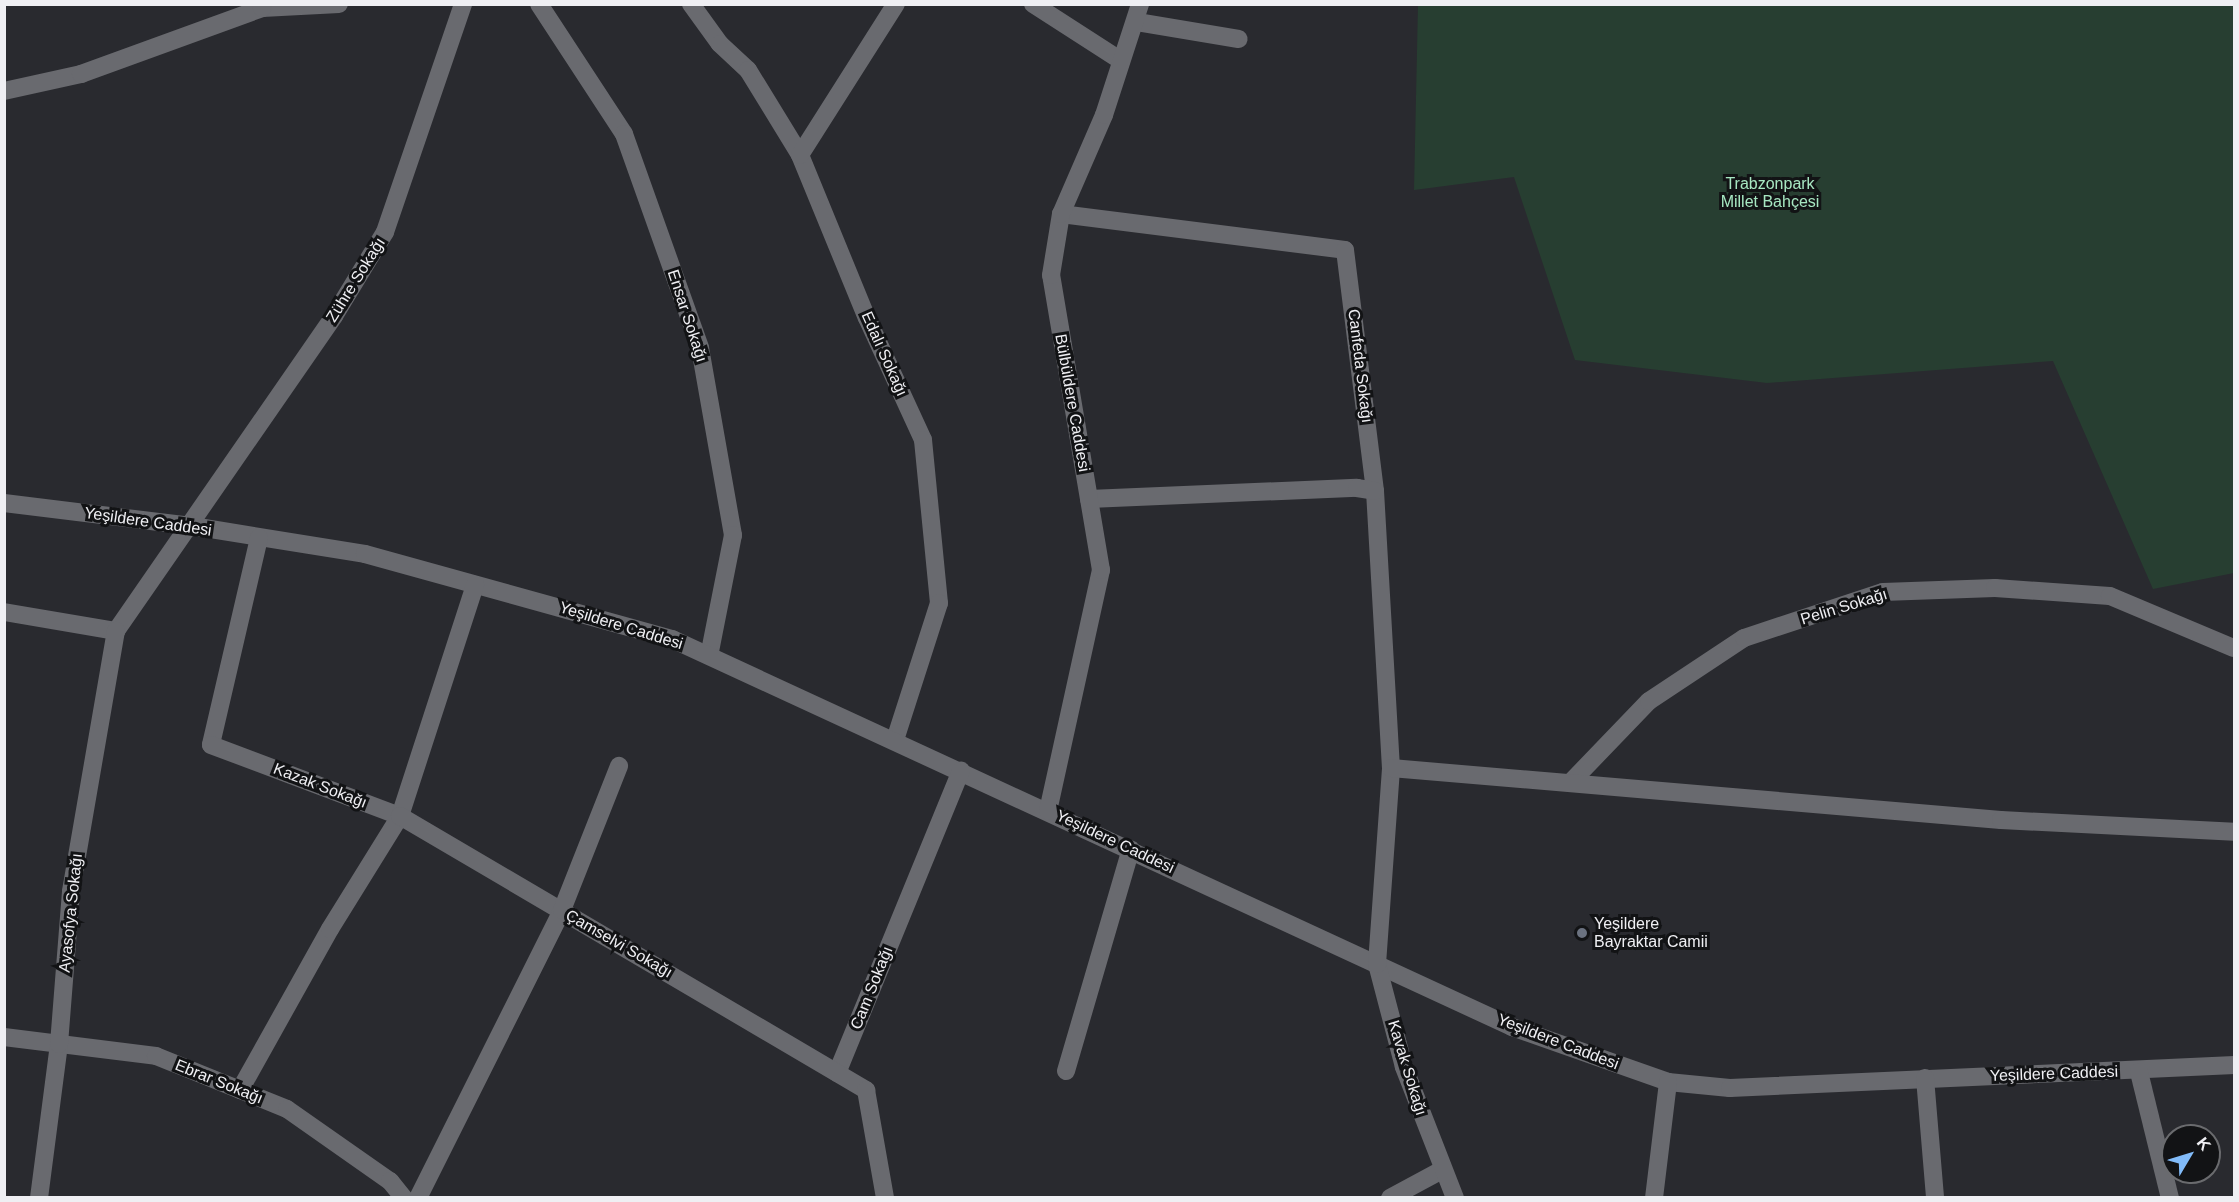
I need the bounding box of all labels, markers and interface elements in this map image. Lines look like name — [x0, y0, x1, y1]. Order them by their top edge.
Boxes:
park label: Trabzonpark Millet Bahçesi — [1721, 174, 1819, 212]
street label: Zühre Sokağı — [322, 234, 390, 326]
street label: Ensar Sokağı — [663, 267, 711, 365]
street label: Canfeda Sokağı — [1343, 308, 1377, 424]
street label: Edalı Sokağı — [857, 309, 911, 399]
street label: Bülbüldere Caddesi — [1050, 333, 1094, 473]
street label: Yeşildere Caddesi — [83, 504, 213, 540]
street label: Pelin Sokağı — [1798, 585, 1890, 629]
street label: Yeşildere Caddesi — [557, 598, 685, 654]
street label: Kazak Sokağı — [270, 759, 370, 813]
street label: Yeşildere Caddesi — [1053, 806, 1177, 878]
street label: Ayasofya Sokağı — [55, 852, 87, 974]
street label: Çamselvi Sokağı — [562, 906, 676, 982]
place label: Yeşildere Bayraktar Camii — [1594, 914, 1708, 952]
marker: Yeşildere Bayraktar Camii — [1575, 926, 1589, 940]
street label: Cam Sokağı — [847, 944, 897, 1032]
street label: Yeşildere Caddesi — [1495, 1010, 1621, 1074]
street label: Kavak Sokağı — [1383, 1018, 1431, 1118]
street label: Ebrar Sokağı — [172, 1056, 266, 1108]
street label: Yeşildere Caddesi — [1990, 1062, 2118, 1086]
north arrow — [2161, 1124, 2221, 1184]
text: K — [2194, 1134, 2214, 1154]

